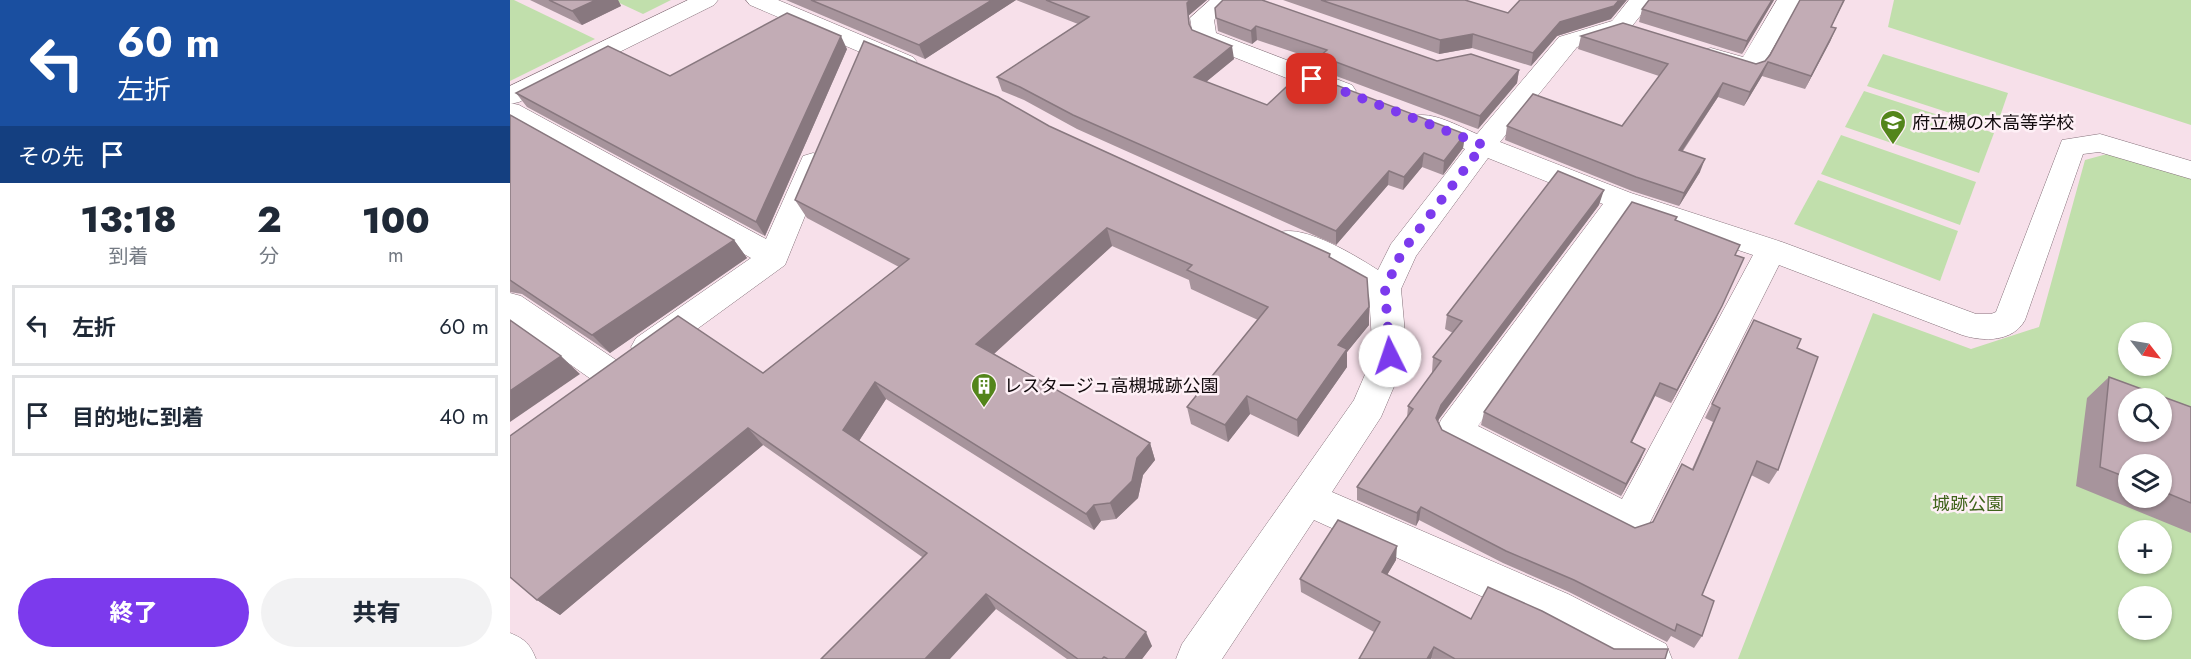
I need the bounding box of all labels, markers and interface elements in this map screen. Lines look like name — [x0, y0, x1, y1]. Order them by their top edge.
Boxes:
text: 60 m — [117, 12, 220, 73]
icon: left — [18, 24, 96, 102]
pin — [1286, 53, 1337, 104]
icon: arrive — [1295, 62, 1328, 95]
text: 左折 — [117, 70, 171, 109]
school or university icon: 府立槻の木高等学校 — [1878, 108, 1908, 146]
place label: 府立槻の木高等学校 — [1912, 110, 2074, 136]
icon: arrive — [96, 138, 129, 171]
text: その先 — [18, 140, 84, 172]
text: 13:18 — [80, 193, 177, 245]
text: 2 — [257, 193, 281, 245]
text: 100 — [362, 194, 430, 246]
text: m — [388, 241, 404, 270]
text: 到着 — [108, 242, 148, 271]
text: 分 — [259, 242, 279, 271]
icon: left — [21, 309, 54, 342]
text: 60 m — [439, 310, 489, 342]
text: 左折 — [72, 311, 116, 343]
north arrow — [2118, 322, 2172, 376]
map controls — [2118, 322, 2172, 640]
position arrow — [1358, 324, 1422, 388]
building icon: レスタージュ高槻城跡公園 — [969, 371, 999, 409]
place label: レスタージュ高槻城跡公園 — [1004, 373, 1218, 399]
button: search — [2118, 388, 2172, 442]
icon: arrive — [21, 399, 54, 432]
text: 40 m — [439, 400, 489, 432]
text: 目的地に到着 — [72, 401, 204, 433]
button: layers — [2118, 454, 2172, 508]
park label: 城跡公園 — [1932, 491, 2004, 517]
button: + — [2118, 520, 2172, 574]
button: 終了 — [18, 578, 249, 647]
button: 共有 — [261, 578, 492, 647]
button: − — [2118, 586, 2172, 640]

